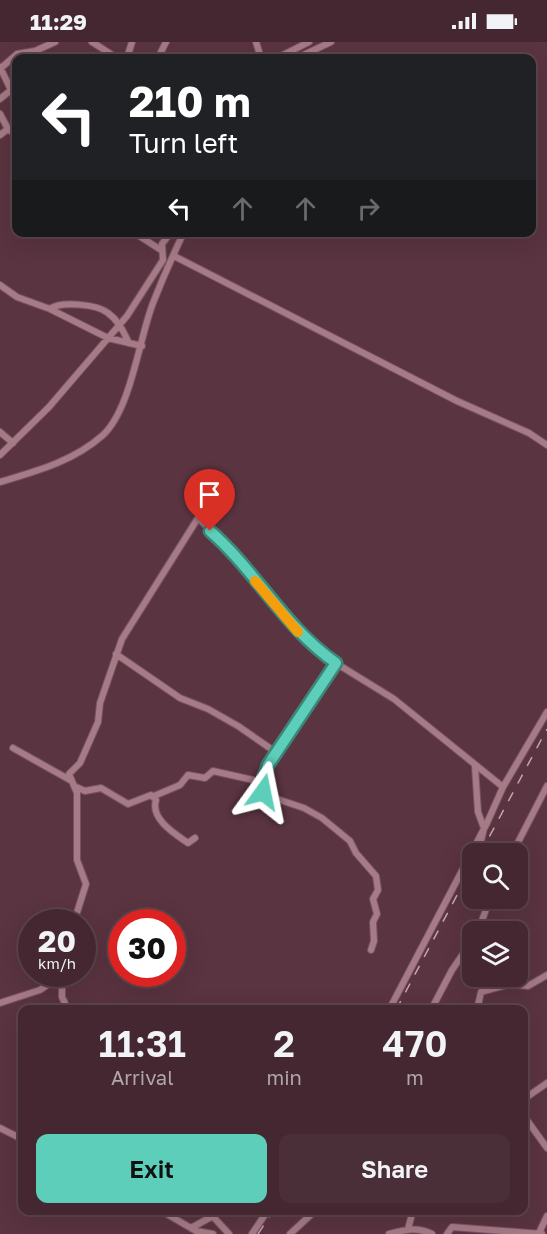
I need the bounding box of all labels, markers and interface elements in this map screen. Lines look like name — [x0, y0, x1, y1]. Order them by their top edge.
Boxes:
text: 11:29 — [30, 8, 87, 35]
text: 210 m — [129, 76, 251, 126]
icon: left — [30, 78, 108, 156]
text: Turn left — [129, 127, 238, 159]
icon: left — [163, 192, 196, 225]
icon: ahead — [226, 192, 259, 225]
icon: ahead — [289, 192, 322, 225]
icon: right — [352, 192, 385, 225]
pin — [184, 469, 235, 531]
icon: arrive — [193, 478, 226, 511]
position arrow — [231, 760, 295, 824]
map controls — [462, 843, 528, 987]
button: search — [462, 843, 528, 909]
speed limit sign: 30 — [108, 909, 186, 987]
button: layers — [462, 921, 528, 987]
text: 20 — [38, 923, 76, 959]
text: km/h — [38, 954, 76, 972]
text: 11:31 — [99, 1022, 186, 1065]
text: 2 — [273, 1022, 295, 1065]
text: 470 — [382, 1022, 447, 1065]
text: Arrival — [111, 1065, 174, 1089]
text: min — [266, 1065, 302, 1089]
text: m — [406, 1065, 424, 1089]
button: Exit — [36, 1134, 267, 1203]
button: Share — [279, 1134, 510, 1203]

